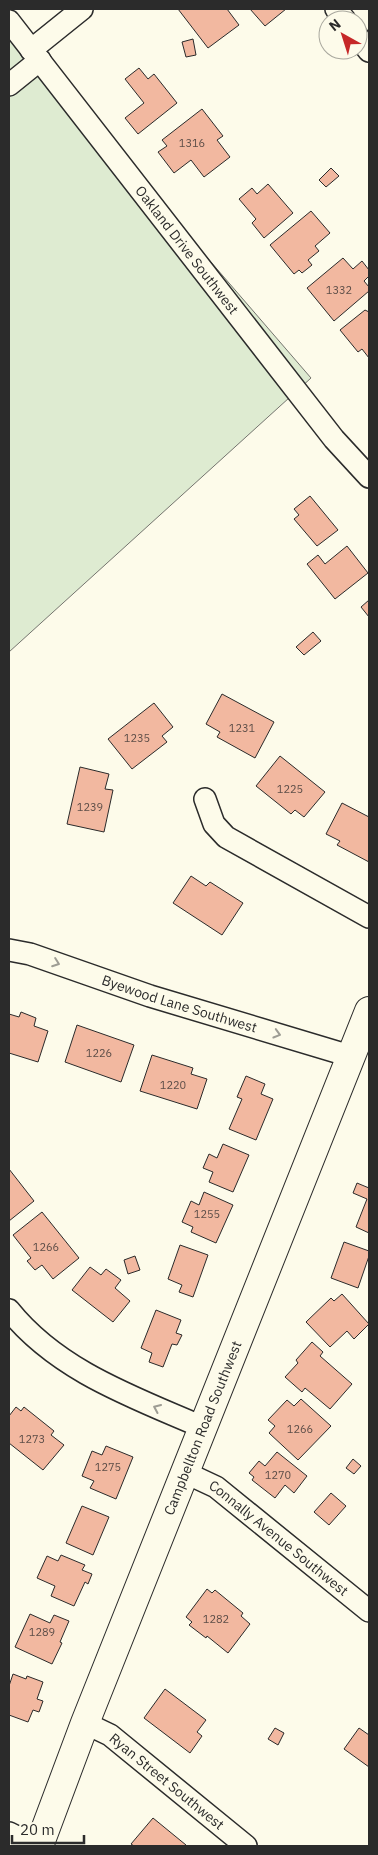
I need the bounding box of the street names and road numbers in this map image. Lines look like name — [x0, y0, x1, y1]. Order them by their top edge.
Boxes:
street label: Oakland Drive Southwest — [131, 182, 243, 318]
street label: Byewood Lane Southwest — [100, 971, 259, 1037]
street label: Campbellton Road Southwest — [160, 1338, 246, 1518]
street label: Connally Avenue Southwest — [206, 1476, 352, 1600]
street label: Ryan Street Southwest — [106, 1729, 228, 1834]

